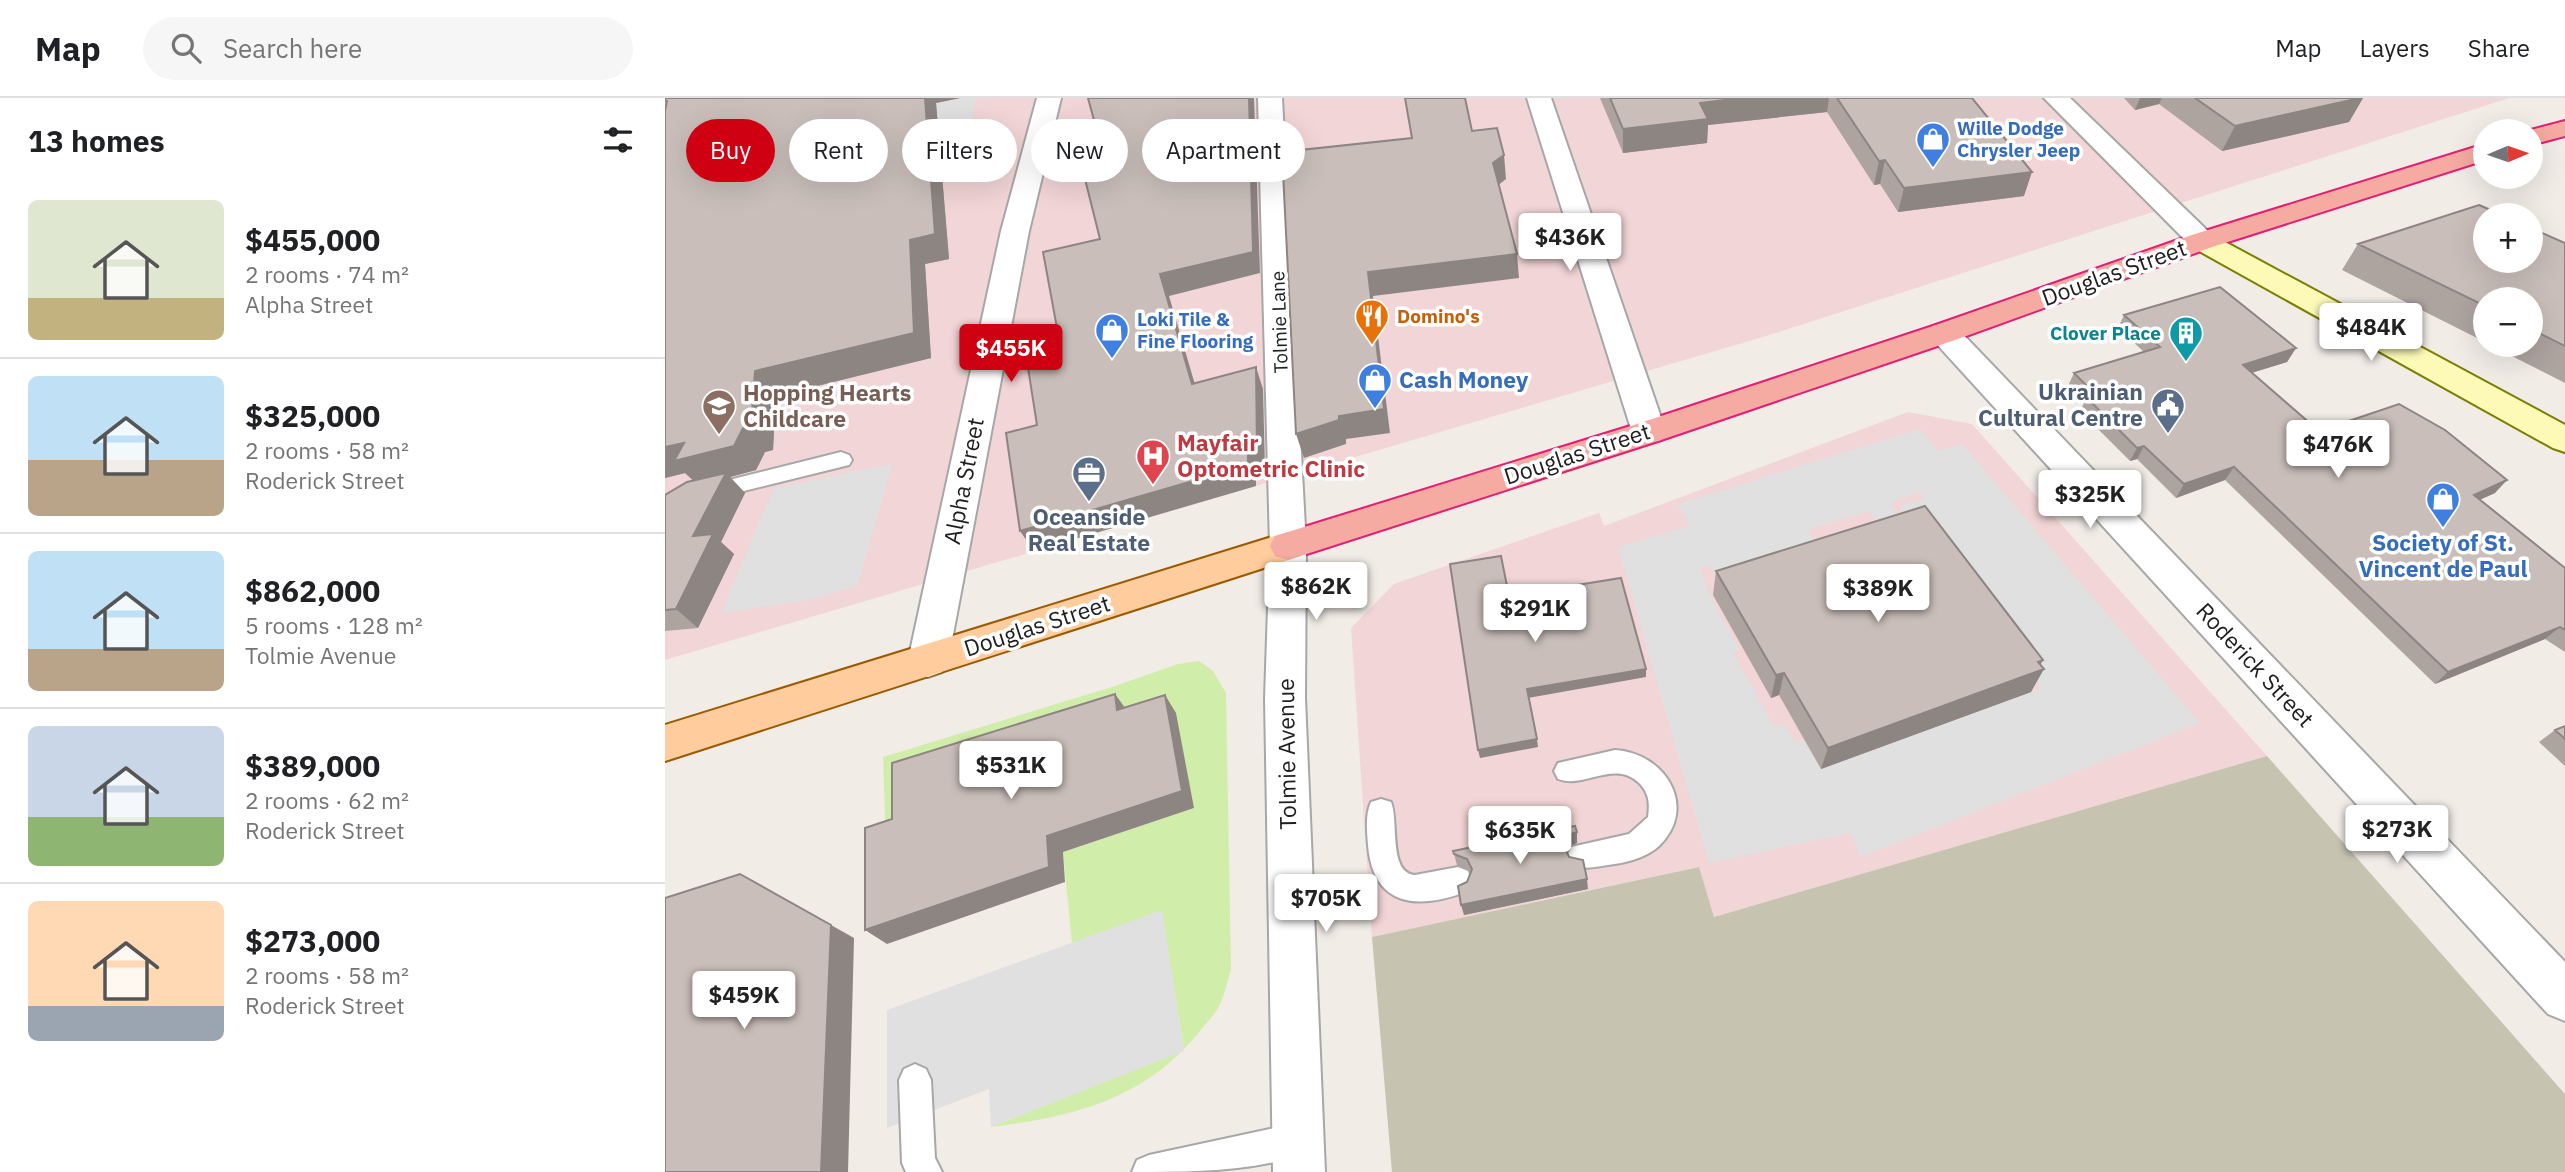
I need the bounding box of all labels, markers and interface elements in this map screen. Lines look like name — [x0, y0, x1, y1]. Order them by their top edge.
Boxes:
search box — [143, 17, 633, 80]
text: Map — [35, 27, 101, 70]
icon: search — [167, 29, 205, 67]
text: Search here — [223, 31, 362, 65]
text: Map — [2275, 32, 2322, 64]
text: Layers — [2360, 32, 2430, 64]
text: Share — [2468, 32, 2530, 64]
place label: Wille Dodge Chrysler Jeep — [1957, 116, 2080, 162]
chip: Buy — [686, 119, 775, 182]
chip: Rent — [789, 119, 888, 182]
chip: Filters — [902, 119, 1017, 182]
chip: New — [1031, 119, 1128, 182]
chip: Apartment — [1142, 119, 1305, 182]
north arrow — [2473, 119, 2543, 189]
map controls — [2473, 119, 2543, 357]
shop icon: Wille Dodge Chrysler Jeep — [1914, 120, 1952, 169]
text: 13 homes — [28, 121, 165, 160]
icon: filters — [599, 121, 637, 159]
button: + — [2473, 203, 2543, 273]
pin: $436K — [1521, 214, 1619, 273]
text: $455,000 — [245, 220, 380, 259]
text: $436K — [1534, 221, 1606, 251]
icon: home — [84, 228, 168, 312]
street label: Douglas Street — [2037, 232, 2190, 312]
text: 2 rooms · 74 m² — [245, 259, 409, 289]
street label: Tolmie Lane — [1265, 270, 1293, 374]
button: − — [2473, 287, 2543, 357]
text: Alpha Street — [245, 289, 373, 319]
restaurant icon: Domino's — [1353, 297, 1391, 346]
pin: $484K — [2322, 303, 2420, 363]
place label: Domino's — [1397, 304, 1480, 328]
place label: Loki Tile & Fine Flooring — [1137, 307, 1254, 353]
shop icon: Loki Tile & Fine Flooring — [1093, 311, 1131, 360]
text: $484K — [2335, 311, 2407, 341]
building icon: Clover Place — [2167, 314, 2205, 363]
place label: Clover Place — [2050, 321, 2161, 345]
pin: $455K — [962, 324, 1060, 384]
text: $455K — [975, 332, 1047, 362]
shop icon: Cash Money — [1356, 361, 1394, 410]
place label: Cash Money — [1399, 364, 1529, 394]
place label: Ukrainian Cultural Centre — [1978, 376, 2143, 432]
place label: Hopping Hearts Childcare — [743, 377, 911, 433]
public building icon: Ukrainian Cultural Centre — [2149, 386, 2187, 435]
school or university icon: Hopping Hearts Childcare — [700, 387, 738, 436]
text: $325,000 — [245, 396, 380, 435]
icon: home — [84, 404, 168, 488]
street label: Alpha Street — [936, 415, 990, 547]
street label: Douglas Street — [1500, 415, 1654, 491]
pin: $476K — [2289, 420, 2387, 480]
place label: Mayfair Optometric Clinic — [1177, 427, 1365, 483]
text: $476K — [2302, 428, 2374, 458]
text: 2 rooms · 58 m² — [245, 435, 409, 465]
hospital icon: Mayfair Optometric Clinic — [1134, 437, 1172, 486]
office icon: Oceanside Real Estate — [1070, 454, 1108, 503]
text: Roderick Street — [245, 465, 405, 495]
pin: $325K — [2041, 470, 2139, 530]
text: $325K — [2054, 478, 2126, 508]
shop icon: Society of St. Vincent de Paul — [2424, 480, 2462, 529]
place label: Oceanside Real Estate — [1028, 501, 1150, 557]
place label: Society of St. Vincent de Paul — [2359, 527, 2527, 583]
pin: $862K — [1267, 562, 1365, 622]
pin: $389K — [1829, 564, 1927, 624]
text: $862K — [1280, 570, 1352, 600]
text: $862,000 — [245, 571, 380, 610]
text: $389K — [1842, 572, 1914, 602]
icon: home — [84, 579, 168, 663]
pin: $291K — [1486, 584, 1584, 644]
street label: Douglas Street — [960, 587, 1114, 663]
text: $291K — [1499, 592, 1571, 622]
street label: Roderick Street — [2190, 596, 2321, 733]
text: 5 rooms · 128 m² — [245, 610, 423, 640]
text: Tolmie Avenue — [245, 640, 396, 670]
street label: Tolmie Avenue — [1270, 678, 1302, 830]
pin: $531K — [962, 742, 1060, 801]
text: $389,000 — [245, 746, 380, 785]
text: $531K — [975, 749, 1047, 779]
icon: home — [84, 754, 168, 838]
text: 2 rooms · 62 m² — [245, 785, 409, 815]
pin: $635K — [1471, 806, 1569, 866]
pin: $273K — [2348, 806, 2446, 865]
text: $273K — [2361, 813, 2433, 843]
text: $635K — [1484, 814, 1556, 844]
text: Roderick Street — [245, 815, 405, 845]
pin: $705K — [1277, 874, 1375, 934]
text: $705K — [1290, 882, 1362, 912]
text: $273,000 — [245, 921, 380, 960]
icon: home — [84, 929, 168, 1013]
text: 2 rooms · 58 m² — [245, 960, 409, 990]
pin: $459K — [695, 972, 793, 1031]
text: $459K — [708, 979, 780, 1009]
text: Roderick Street — [245, 990, 405, 1020]

